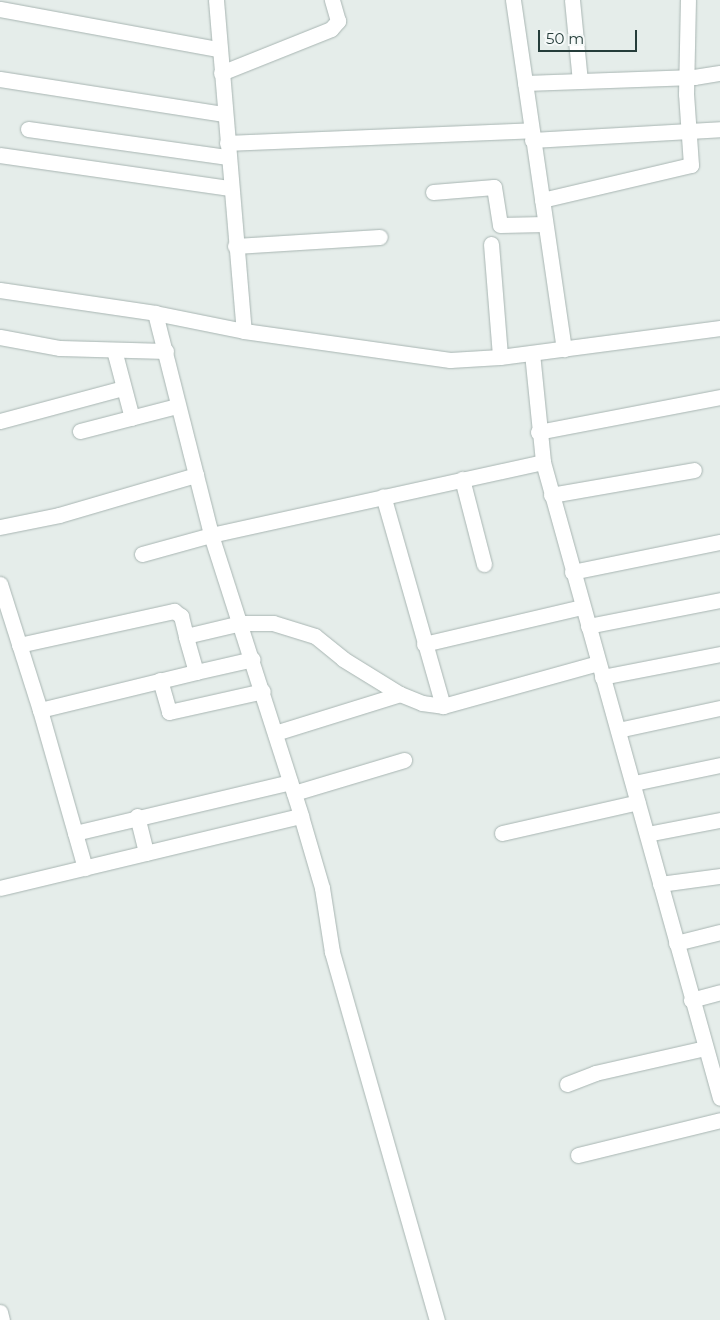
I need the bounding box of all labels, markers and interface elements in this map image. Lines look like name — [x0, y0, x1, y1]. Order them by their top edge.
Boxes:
scale bar — [540, 20, 639, 52]
text: 50 m — [546, 29, 584, 48]

